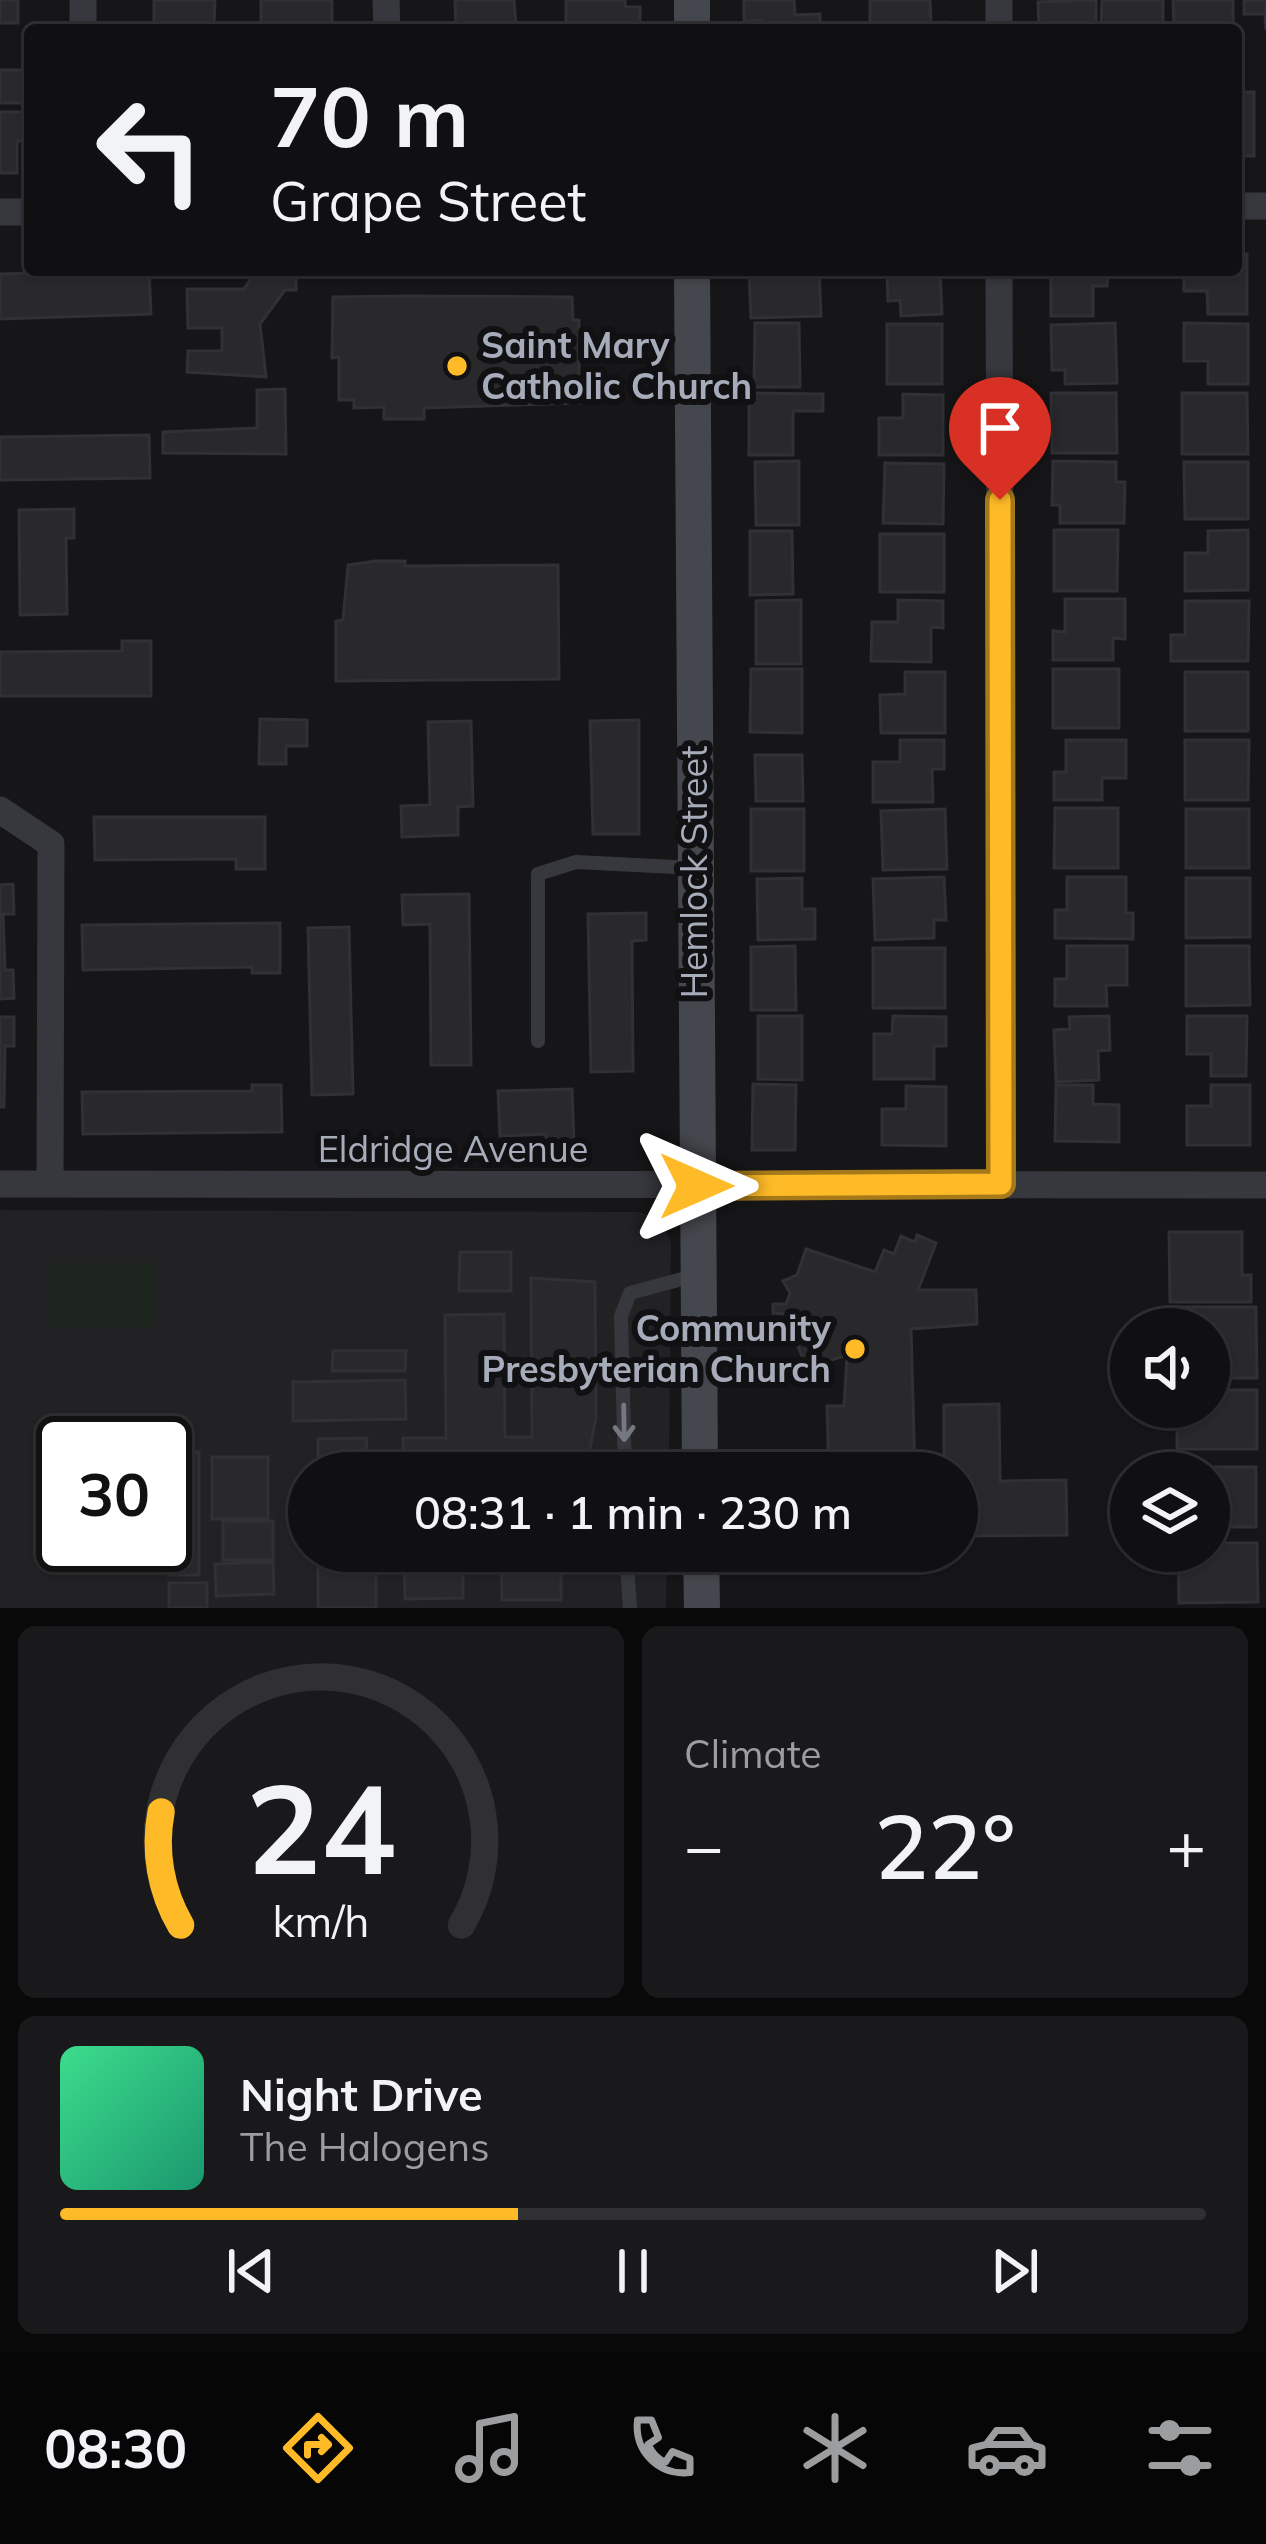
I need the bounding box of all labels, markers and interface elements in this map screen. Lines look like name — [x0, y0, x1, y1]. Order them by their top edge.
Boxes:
text: 70 m — [270, 63, 469, 168]
icon: left — [72, 72, 228, 228]
text: Grape Street — [270, 167, 586, 235]
place label: Saint Mary Catholic Church — [481, 322, 752, 408]
marker: Saint Mary Catholic Church — [444, 353, 470, 379]
pin — [949, 377, 1051, 500]
icon: arrive — [967, 395, 1033, 461]
street label: Hemlock Street — [671, 745, 716, 999]
position arrow — [633, 1123, 759, 1249]
street label: Eldridge Avenue — [318, 1126, 588, 1171]
place label: Community Presbyterian Church — [482, 1305, 831, 1391]
map controls — [1110, 1308, 1230, 1572]
button: sound — [1110, 1308, 1230, 1428]
marker: Community Presbyterian Church — [842, 1336, 868, 1362]
one-way arrow — [612, 1403, 635, 1442]
speed limit sign: 30 — [36, 1416, 192, 1572]
button: layers — [1110, 1452, 1230, 1572]
text: 08:31 · 1 min · 230 m — [414, 1484, 852, 1540]
text: Climate — [684, 1729, 822, 1778]
text: 24 — [246, 1749, 396, 1905]
text: 22° — [874, 1789, 1016, 1902]
text: − — [684, 1804, 724, 1887]
text: + — [1166, 1804, 1206, 1887]
text: km/h — [272, 1894, 370, 1948]
text: Night Drive — [240, 2066, 483, 2122]
text: The Halogens — [240, 2122, 490, 2171]
icon: previous — [218, 2238, 284, 2304]
icon: pause — [600, 2238, 666, 2304]
icon: next — [982, 2238, 1048, 2304]
icon: directions — [276, 2406, 360, 2490]
icon: music — [448, 2406, 532, 2490]
icon: phone — [620, 2406, 704, 2490]
icon: climate — [793, 2406, 877, 2490]
icon: car — [965, 2406, 1049, 2490]
icon: filters — [1138, 2406, 1222, 2490]
text: 08:30 — [44, 2414, 187, 2482]

